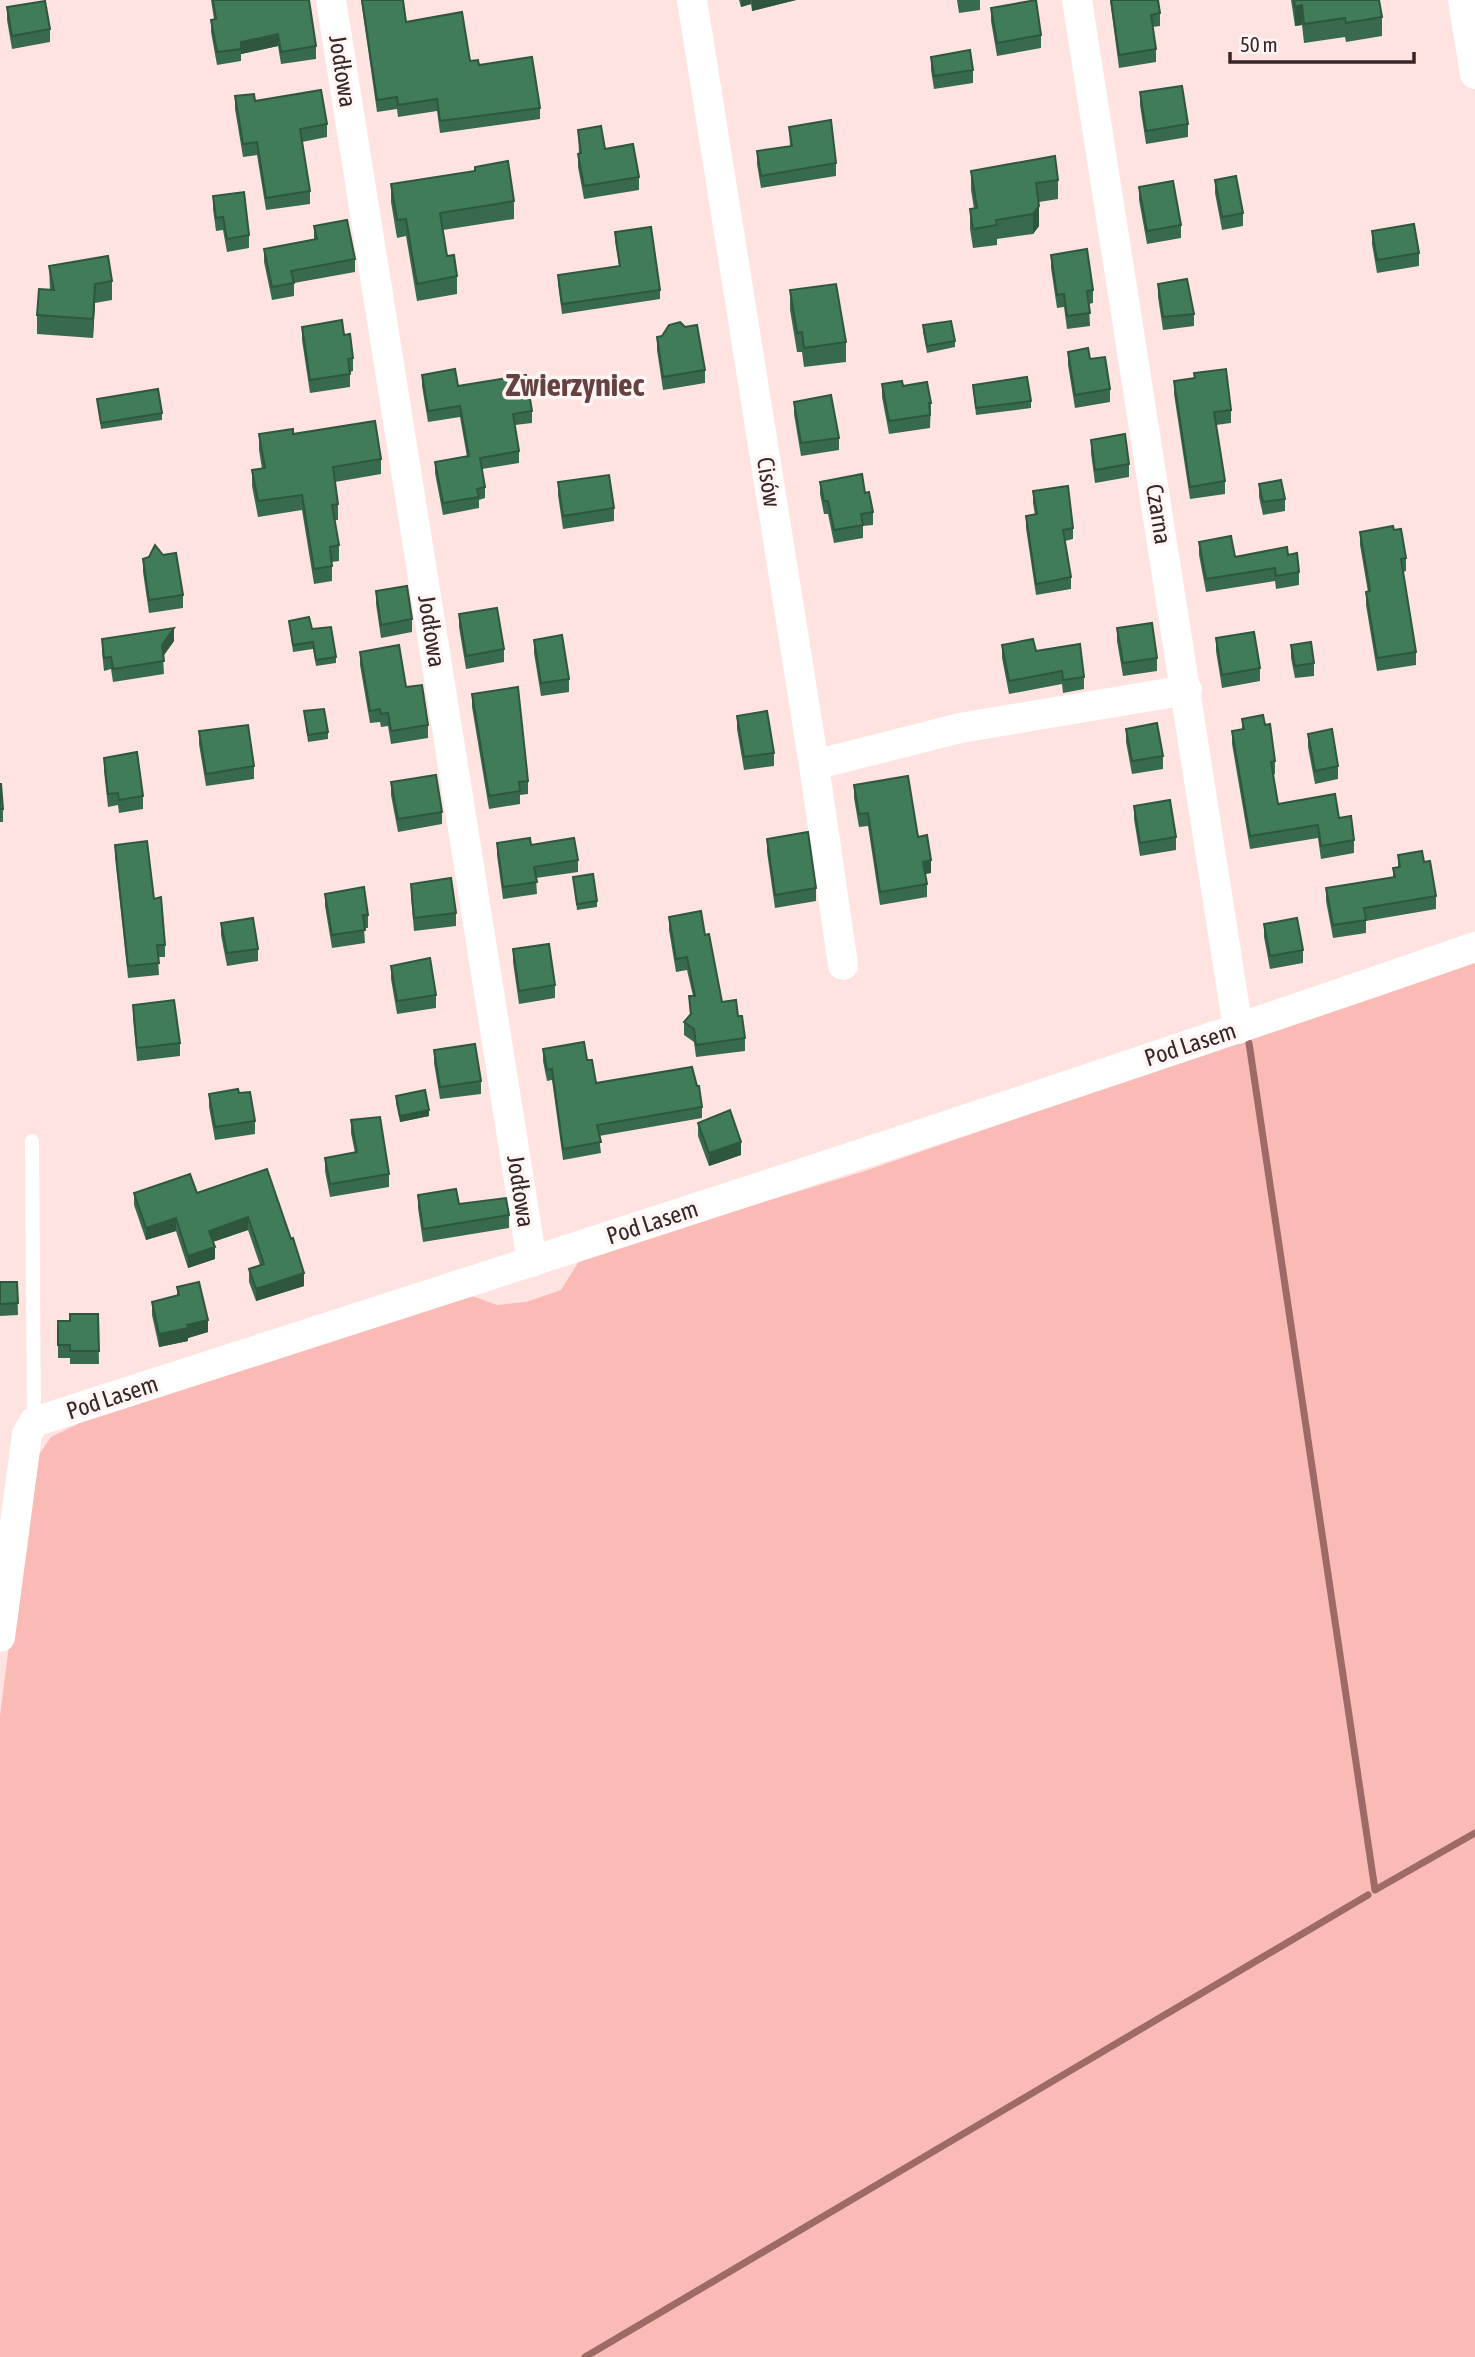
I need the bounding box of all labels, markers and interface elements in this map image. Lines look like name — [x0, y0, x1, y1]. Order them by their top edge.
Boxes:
scale bar — [1230, 21, 1414, 65]
text: 50 m — [1240, 32, 1278, 56]
street label: Jodłowa — [324, 33, 362, 109]
district label: Zwierzyniec — [506, 366, 644, 403]
street label: Cisów — [752, 455, 786, 509]
street label: Czarna — [1141, 482, 1177, 546]
street label: Jodłowa — [413, 593, 451, 669]
street label: Pod Lasem — [1141, 1017, 1239, 1071]
street label: Jodłowa — [502, 1153, 540, 1229]
street label: Pod Lasem — [603, 1195, 701, 1249]
street label: Pod Lasem — [63, 1370, 161, 1424]

